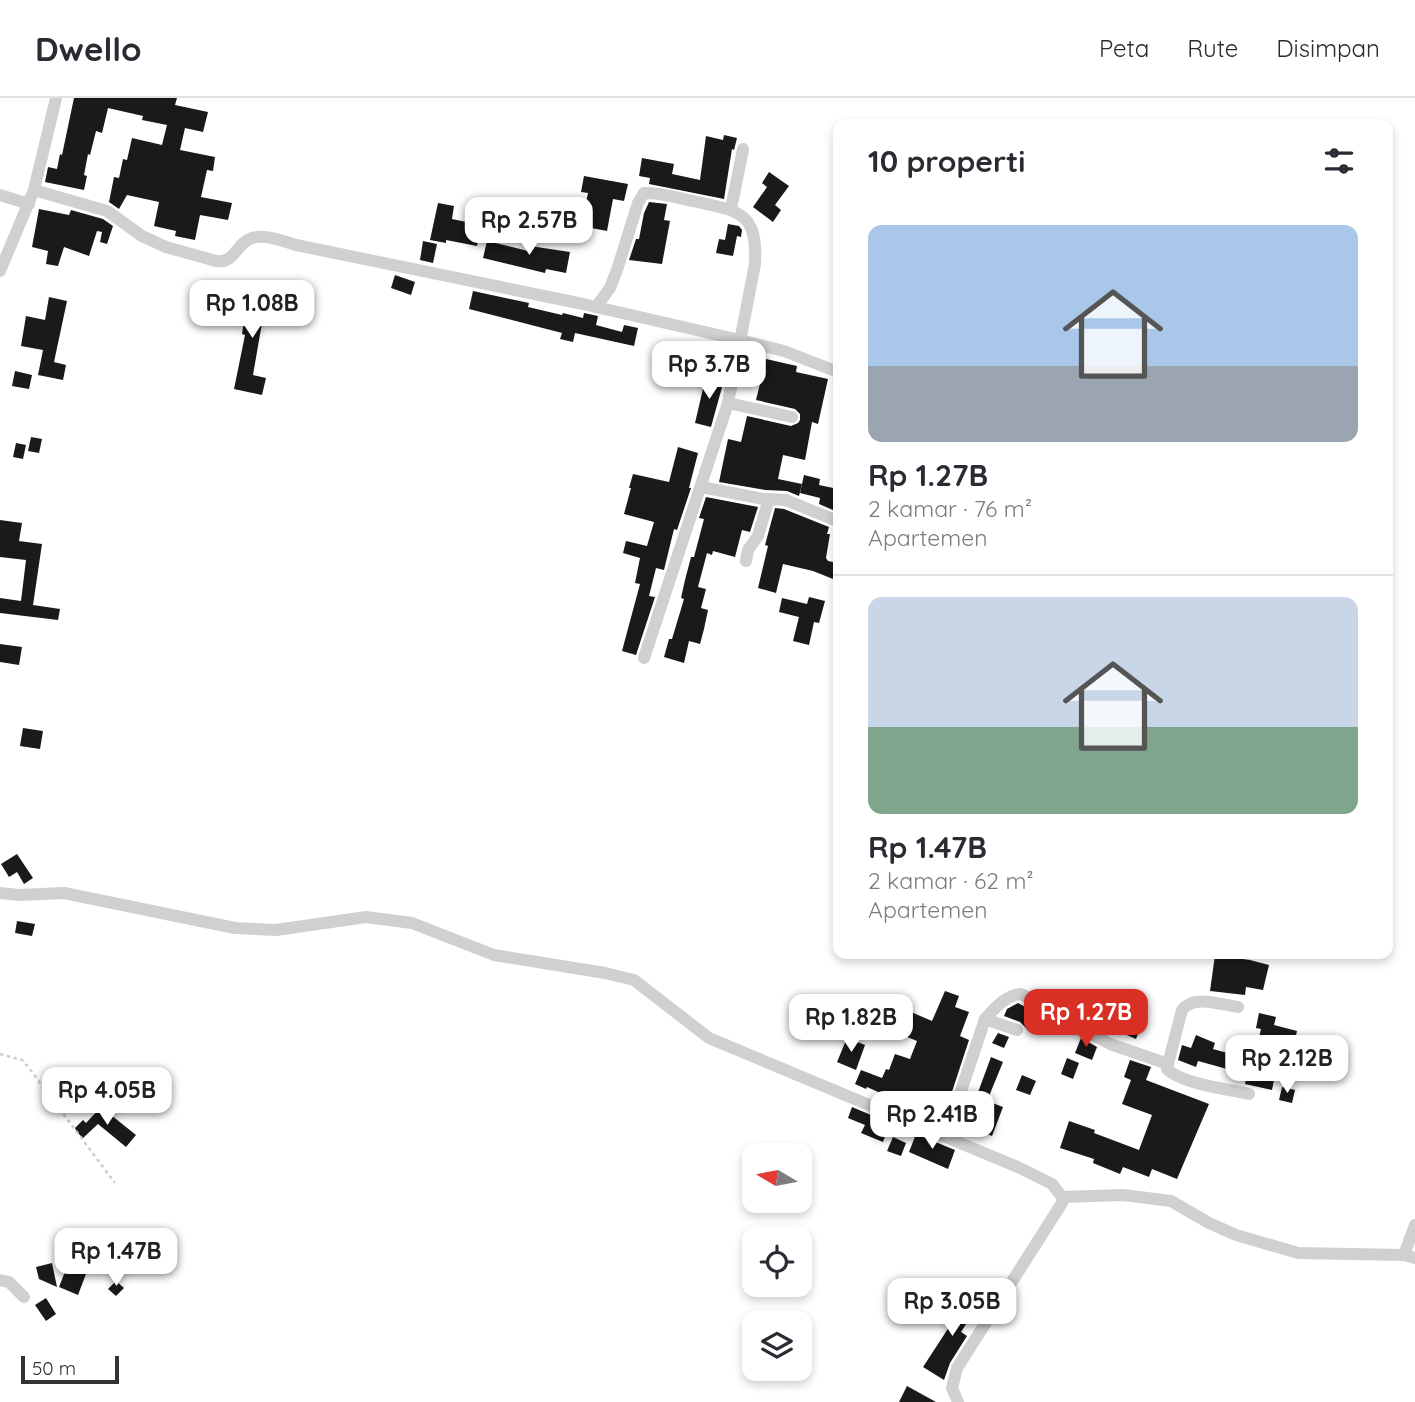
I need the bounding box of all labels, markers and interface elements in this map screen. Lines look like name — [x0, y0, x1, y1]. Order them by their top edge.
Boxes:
text: Dwello — [35, 28, 142, 69]
text: Peta — [1099, 33, 1149, 63]
text: Rute — [1187, 33, 1238, 63]
text: Disimpan — [1276, 33, 1380, 63]
text: 10 properti — [868, 142, 1025, 180]
icon: filters — [1320, 142, 1358, 180]
pin: Rp 2.57B — [457, 198, 601, 257]
text: Rp 2.57B — [481, 205, 577, 234]
icon: home — [1050, 271, 1176, 397]
pin: Rp 1.08B — [180, 280, 324, 340]
text: Rp 1.08B — [205, 288, 299, 317]
pin: Rp 3.7B — [644, 342, 774, 401]
text: Rp 3.7B — [668, 349, 750, 378]
text: Rp 1.27B — [868, 456, 988, 494]
text: 2 kamar · 76 m² — [868, 494, 1032, 523]
text: Apartemen — [868, 523, 988, 552]
icon: home — [1050, 643, 1176, 769]
text: Rp 1.47B — [868, 828, 987, 866]
text: 2 kamar · 62 m² — [868, 866, 1034, 895]
text: Apartemen — [868, 895, 988, 924]
pin: Rp 1.27B — [1014, 990, 1158, 1049]
pin: Rp 1.82B — [779, 995, 923, 1054]
text: Rp 1.27B — [1040, 997, 1132, 1026]
text: Rp 1.82B — [805, 1002, 897, 1031]
pin: Rp 2.12B — [1215, 1035, 1359, 1095]
text: Rp 2.12B — [1241, 1043, 1333, 1072]
pin: Rp 4.05B — [35, 1068, 179, 1127]
text: Rp 4.05B — [58, 1075, 156, 1104]
pin: Rp 2.41B — [860, 1091, 1004, 1151]
text: Rp 2.41B — [886, 1099, 978, 1128]
north arrow — [742, 1143, 812, 1213]
map controls — [742, 1143, 812, 1381]
button: locate — [742, 1227, 812, 1297]
pin: Rp 1.47B — [44, 1228, 188, 1288]
text: Rp 1.47B — [70, 1236, 162, 1265]
pin: Rp 3.05B — [880, 1278, 1024, 1338]
text: Rp 3.05B — [903, 1286, 1001, 1315]
button: layers — [742, 1311, 812, 1381]
scale bar — [21, 1353, 119, 1385]
text: 50 m — [32, 1356, 76, 1380]

